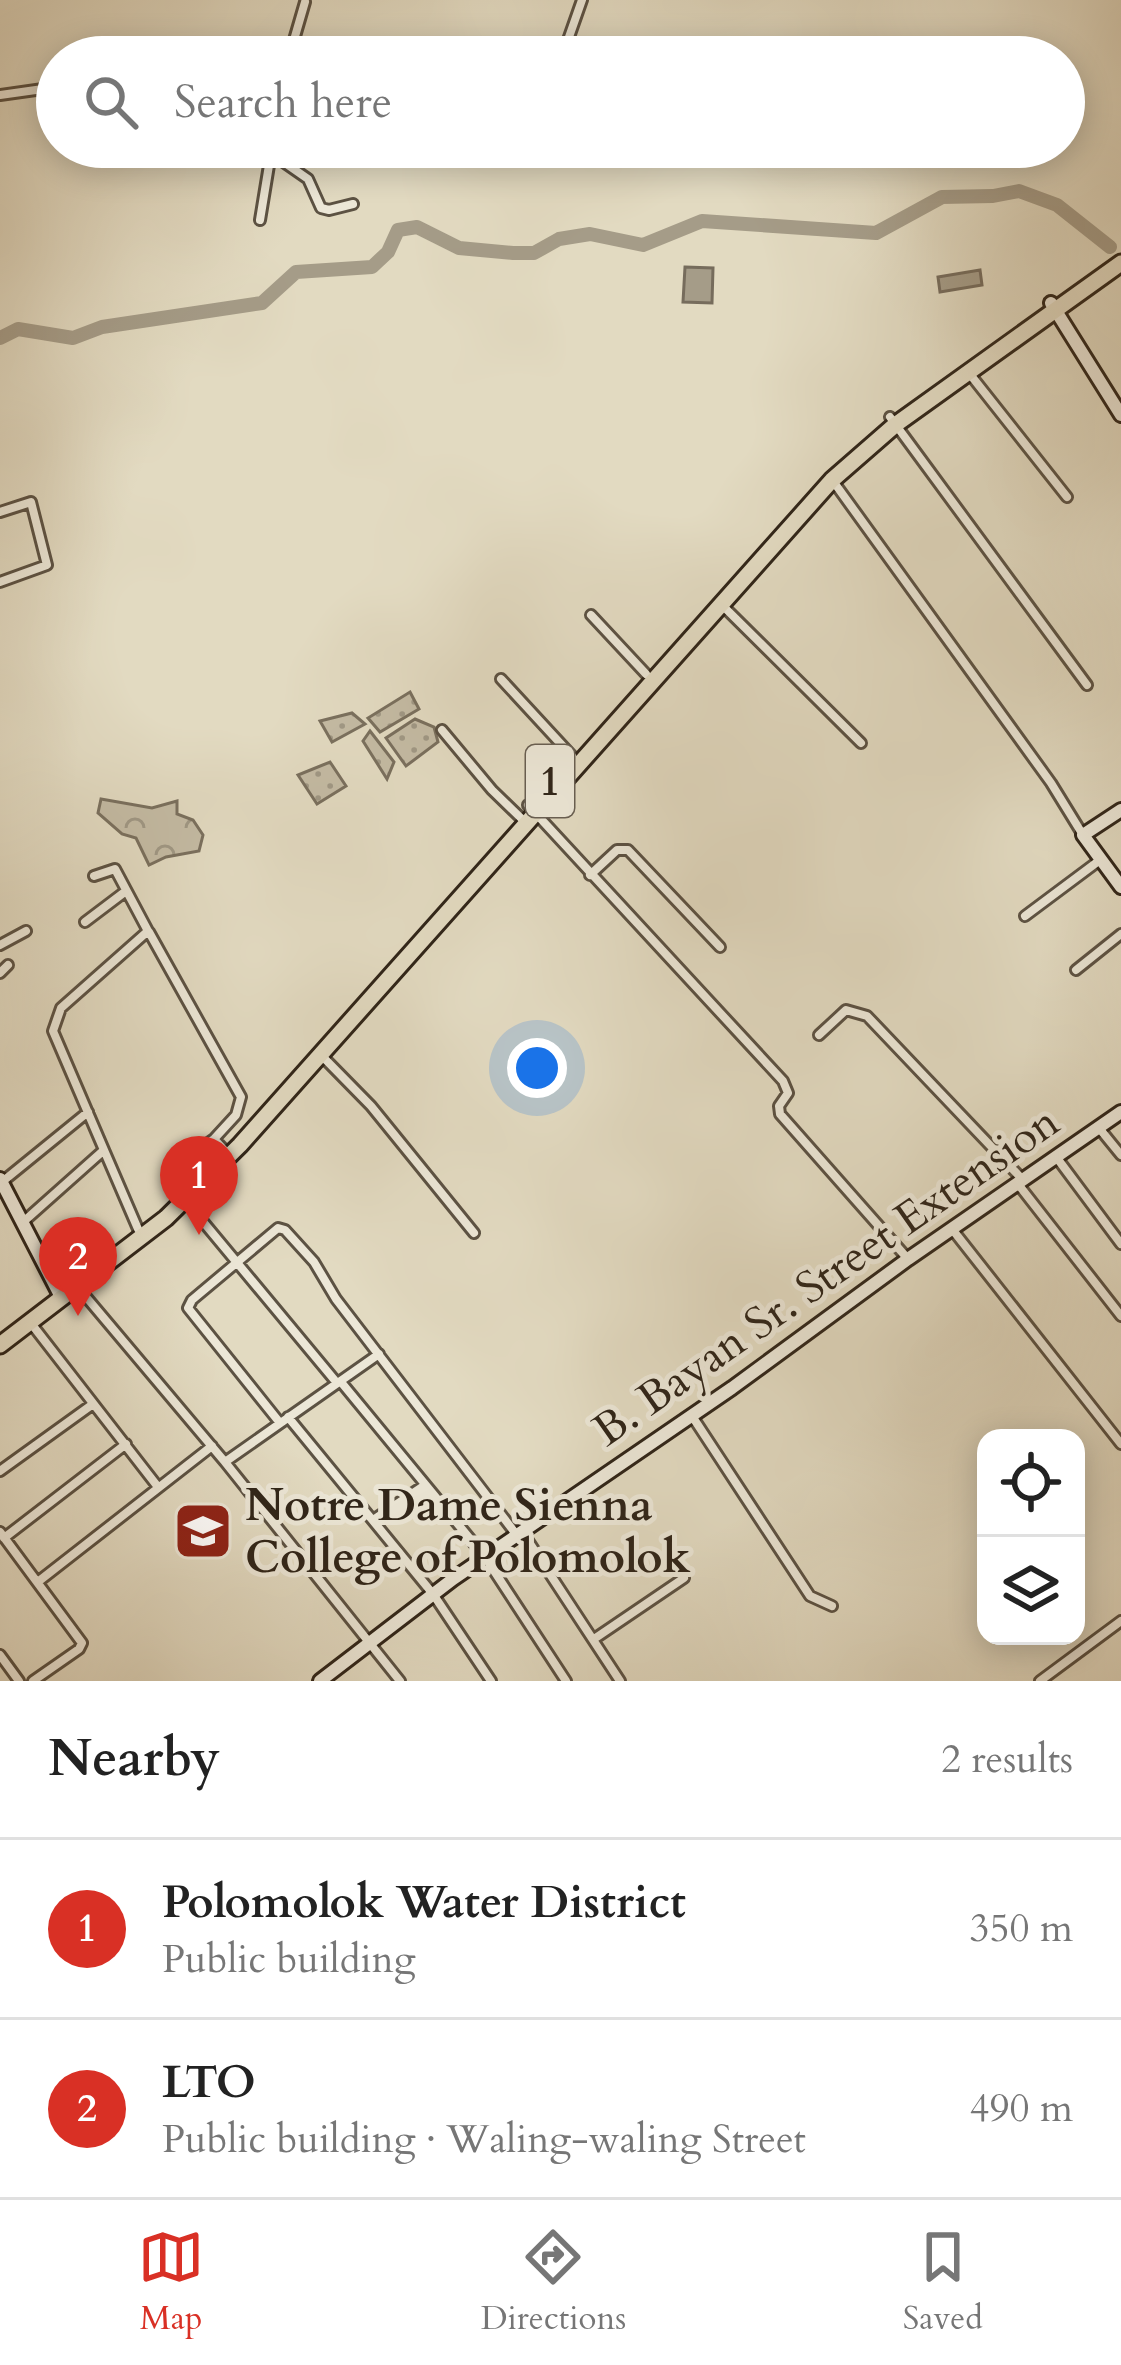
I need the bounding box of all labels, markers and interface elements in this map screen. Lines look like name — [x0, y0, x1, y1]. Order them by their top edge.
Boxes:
search box — [36, 36, 1085, 168]
icon: search — [78, 69, 144, 135]
text: Search here — [174, 72, 392, 133]
road number: 1 — [526, 745, 574, 817]
your location — [507, 1038, 567, 1098]
street label: B. Bayan Sr. Street Extension — [581, 1091, 1071, 1460]
pin: 1 — [160, 1136, 238, 1235]
pin: 2 — [39, 1217, 117, 1316]
map controls — [977, 1429, 1085, 1645]
button: locate — [977, 1429, 1085, 1537]
place label: Notre Dame Sienna College of Polomolok — [245, 1475, 691, 1588]
school or university icon: Notre Dame Sienna College of Polomolok — [172, 1500, 234, 1562]
button: layers — [977, 1537, 1085, 1645]
text: Nearby — [48, 1724, 220, 1794]
text: 2 results — [941, 1733, 1073, 1786]
text: Polomolok Water District — [162, 1872, 686, 1933]
text: 1 — [77, 1902, 97, 1955]
text: 350 m — [970, 1902, 1073, 1955]
text: Public building — [162, 1933, 416, 1986]
text: LTO — [162, 2052, 256, 2113]
text: 2 — [77, 2082, 97, 2135]
text: 490 m — [970, 2082, 1073, 2135]
text: Public building · Waling-waling Street — [162, 2113, 806, 2166]
tab: Map — [138, 2224, 204, 2341]
tab: Directions — [481, 2224, 626, 2341]
tab: Saved — [903, 2224, 983, 2341]

